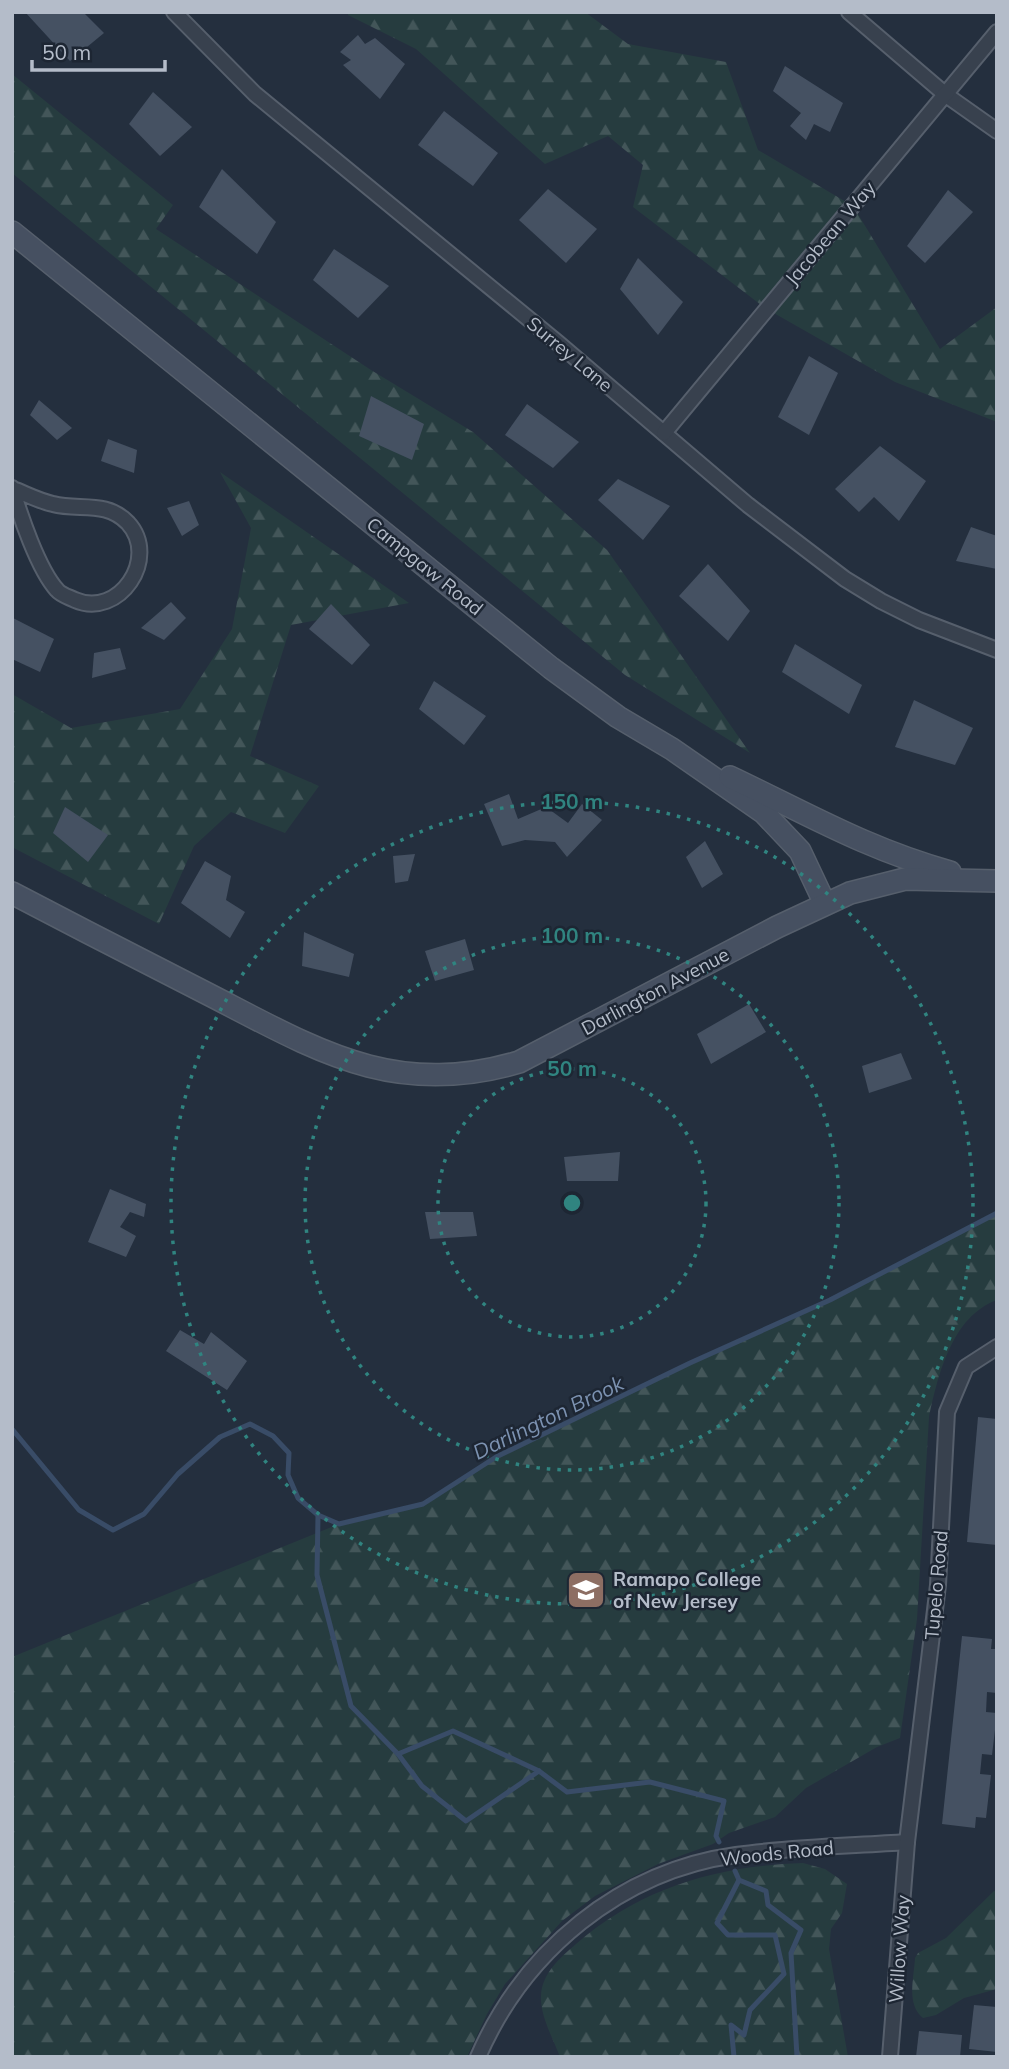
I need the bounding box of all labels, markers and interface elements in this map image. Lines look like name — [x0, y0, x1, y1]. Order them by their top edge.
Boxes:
scale bar — [32, 28, 164, 72]
text: 50 m — [42, 39, 91, 65]
street label: Jacobean Way — [780, 176, 880, 290]
street label: Surrey Lane — [522, 311, 618, 397]
street label: Campgaw Road — [362, 512, 488, 620]
text: 150 m — [541, 788, 603, 814]
text: 100 m — [541, 922, 603, 948]
street label: Darlington Avenue — [577, 942, 733, 1040]
text: 50 m — [547, 1055, 597, 1081]
centre of rings — [560, 1191, 584, 1215]
water label: Darlington Brook — [468, 1369, 629, 1465]
street label: Tupelo Road — [919, 1529, 953, 1641]
place label: Ramapo College of New Jersey — [613, 1567, 761, 1613]
school or university icon: Ramapo College of New Jersey — [565, 1569, 607, 1611]
street label: Woods Road — [719, 1835, 835, 1871]
street label: Willow Way — [883, 1894, 915, 2004]

